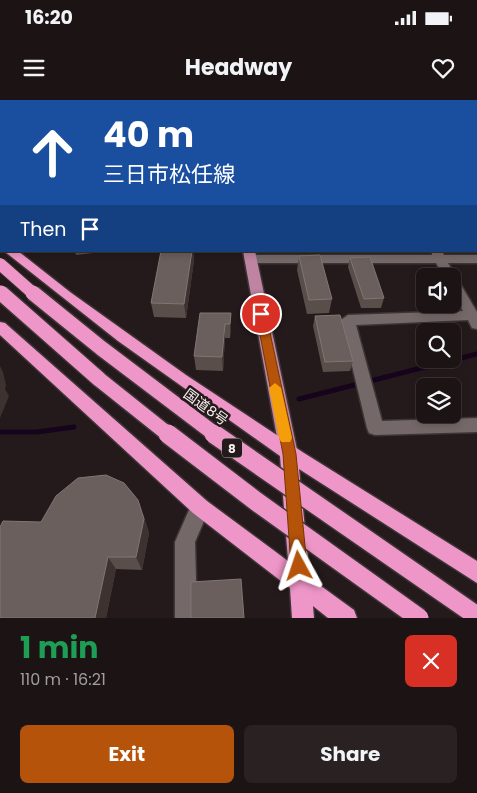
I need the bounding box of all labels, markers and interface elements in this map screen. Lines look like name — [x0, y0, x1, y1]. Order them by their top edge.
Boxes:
text: 16:20 — [25, 4, 73, 31]
text: Headway — [185, 52, 292, 83]
icon: menu — [20, 54, 48, 82]
icon: heart — [429, 54, 457, 82]
text: 40 m — [103, 110, 194, 159]
icon: ahead — [20, 120, 85, 185]
text: 三日市松任線 — [103, 159, 235, 190]
icon: arrive — [76, 215, 104, 243]
text: Then — [20, 216, 66, 243]
map controls — [416, 268, 461, 423]
button: sound — [416, 268, 461, 313]
pin — [240, 293, 282, 335]
icon: arrive — [247, 300, 275, 328]
button: search — [416, 323, 461, 368]
button: layers — [416, 378, 461, 423]
street label: 国道8号 — [180, 384, 232, 430]
road number: 8 — [222, 438, 242, 458]
position arrow — [272, 539, 324, 591]
text: 1 min — [20, 626, 98, 669]
button: close — [405, 635, 457, 687]
text: 110 m · 16:21 — [20, 668, 106, 691]
button: Exit — [20, 725, 234, 783]
button: Share — [244, 725, 457, 783]

